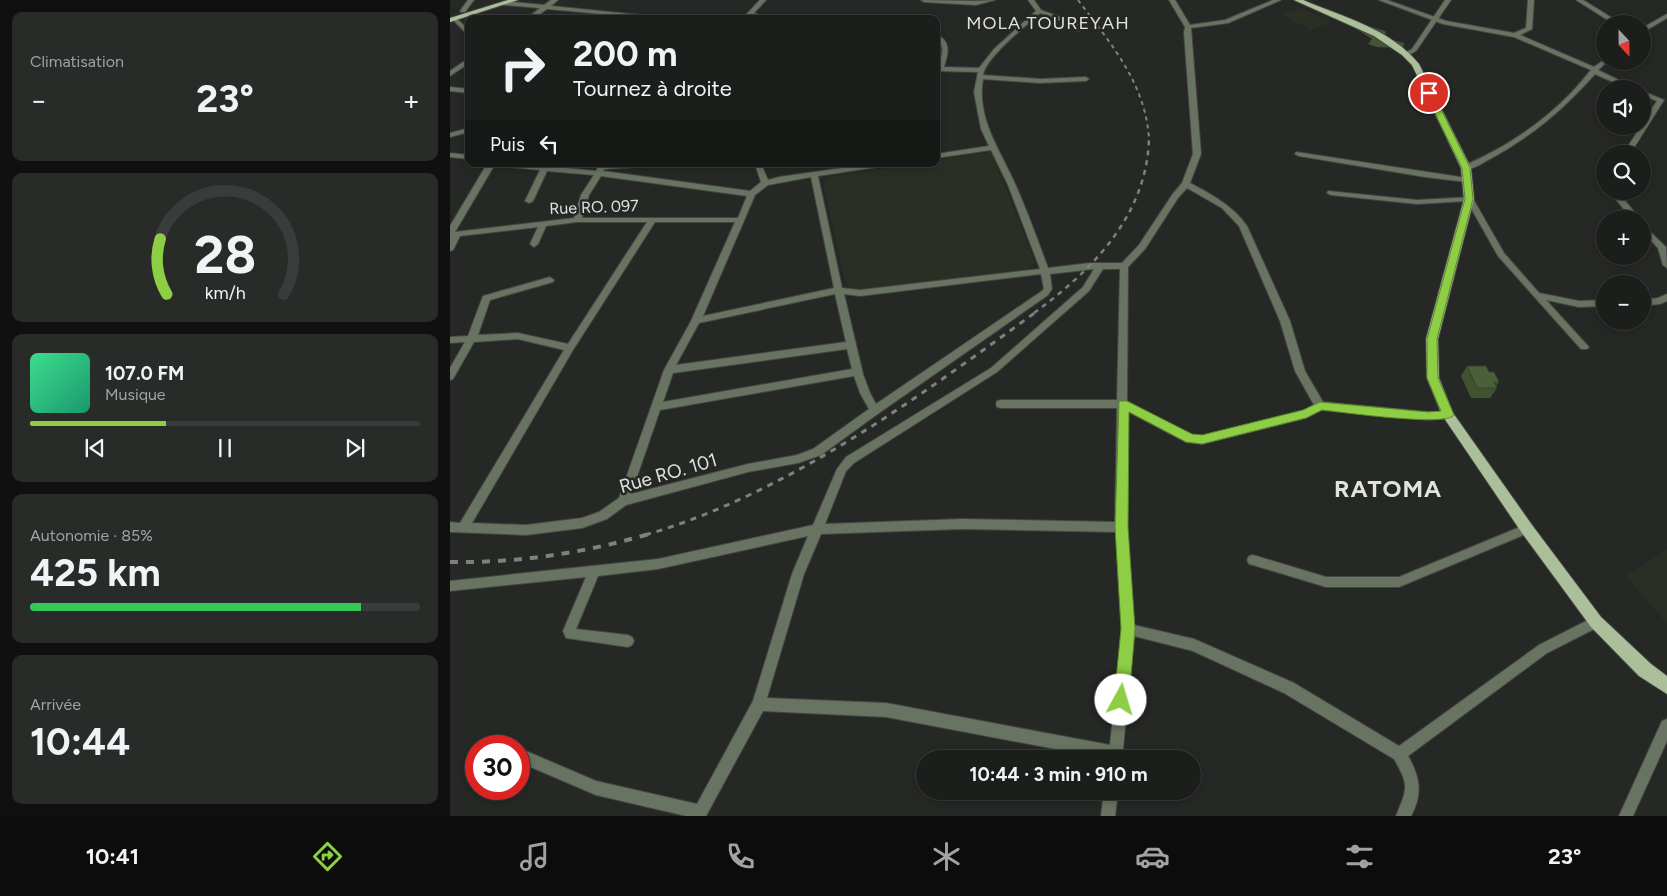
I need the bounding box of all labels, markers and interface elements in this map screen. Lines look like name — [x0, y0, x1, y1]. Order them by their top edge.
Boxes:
district label: MOLA TOUREYAH — [966, 12, 1130, 34]
north arrow — [1596, 15, 1651, 70]
map controls — [1596, 15, 1651, 330]
text: 200 m — [573, 33, 677, 75]
icon: right — [490, 35, 555, 100]
text: Climatisation — [30, 52, 124, 71]
pin — [1408, 72, 1450, 114]
text: Tournez à droite — [573, 75, 732, 102]
text: 23° — [196, 76, 254, 122]
icon: arrive — [1415, 79, 1443, 107]
button: sound — [1596, 80, 1651, 135]
text: − — [30, 83, 47, 117]
text: + — [403, 83, 420, 117]
icon: left — [535, 130, 563, 158]
text: Puis — [490, 133, 525, 156]
button: search — [1596, 145, 1651, 200]
street label: Rue RO. 097 — [549, 196, 639, 218]
button: + — [1596, 210, 1651, 265]
text: 28 — [194, 224, 256, 286]
button: − — [1596, 275, 1651, 330]
text: km/h — [205, 282, 245, 303]
text: 107.0 FM — [105, 362, 184, 385]
text: Musique — [105, 385, 166, 404]
icon: previous — [81, 434, 109, 462]
icon: pause — [211, 434, 239, 462]
icon: next — [341, 434, 369, 462]
street label: Rue RO. 101 — [616, 448, 720, 498]
district label: RATOMA — [1334, 474, 1442, 503]
text: Autonomie · 85% — [30, 526, 153, 545]
text: 425 km — [30, 550, 161, 596]
position arrow — [1094, 673, 1146, 725]
text: Arrivée — [30, 695, 81, 714]
text: 10:44 — [30, 719, 130, 765]
speed limit sign: 30 — [465, 735, 530, 800]
text: 10:44 · 3 min · 910 m — [970, 763, 1147, 786]
icon: directions — [310, 839, 345, 874]
icon: music — [517, 839, 552, 874]
icon: phone — [723, 839, 758, 874]
icon: climate — [929, 839, 964, 874]
icon: car — [1135, 839, 1170, 874]
icon: filters — [1342, 839, 1377, 874]
text: 10:41 — [86, 843, 139, 870]
text: 23° — [1548, 843, 1581, 870]

